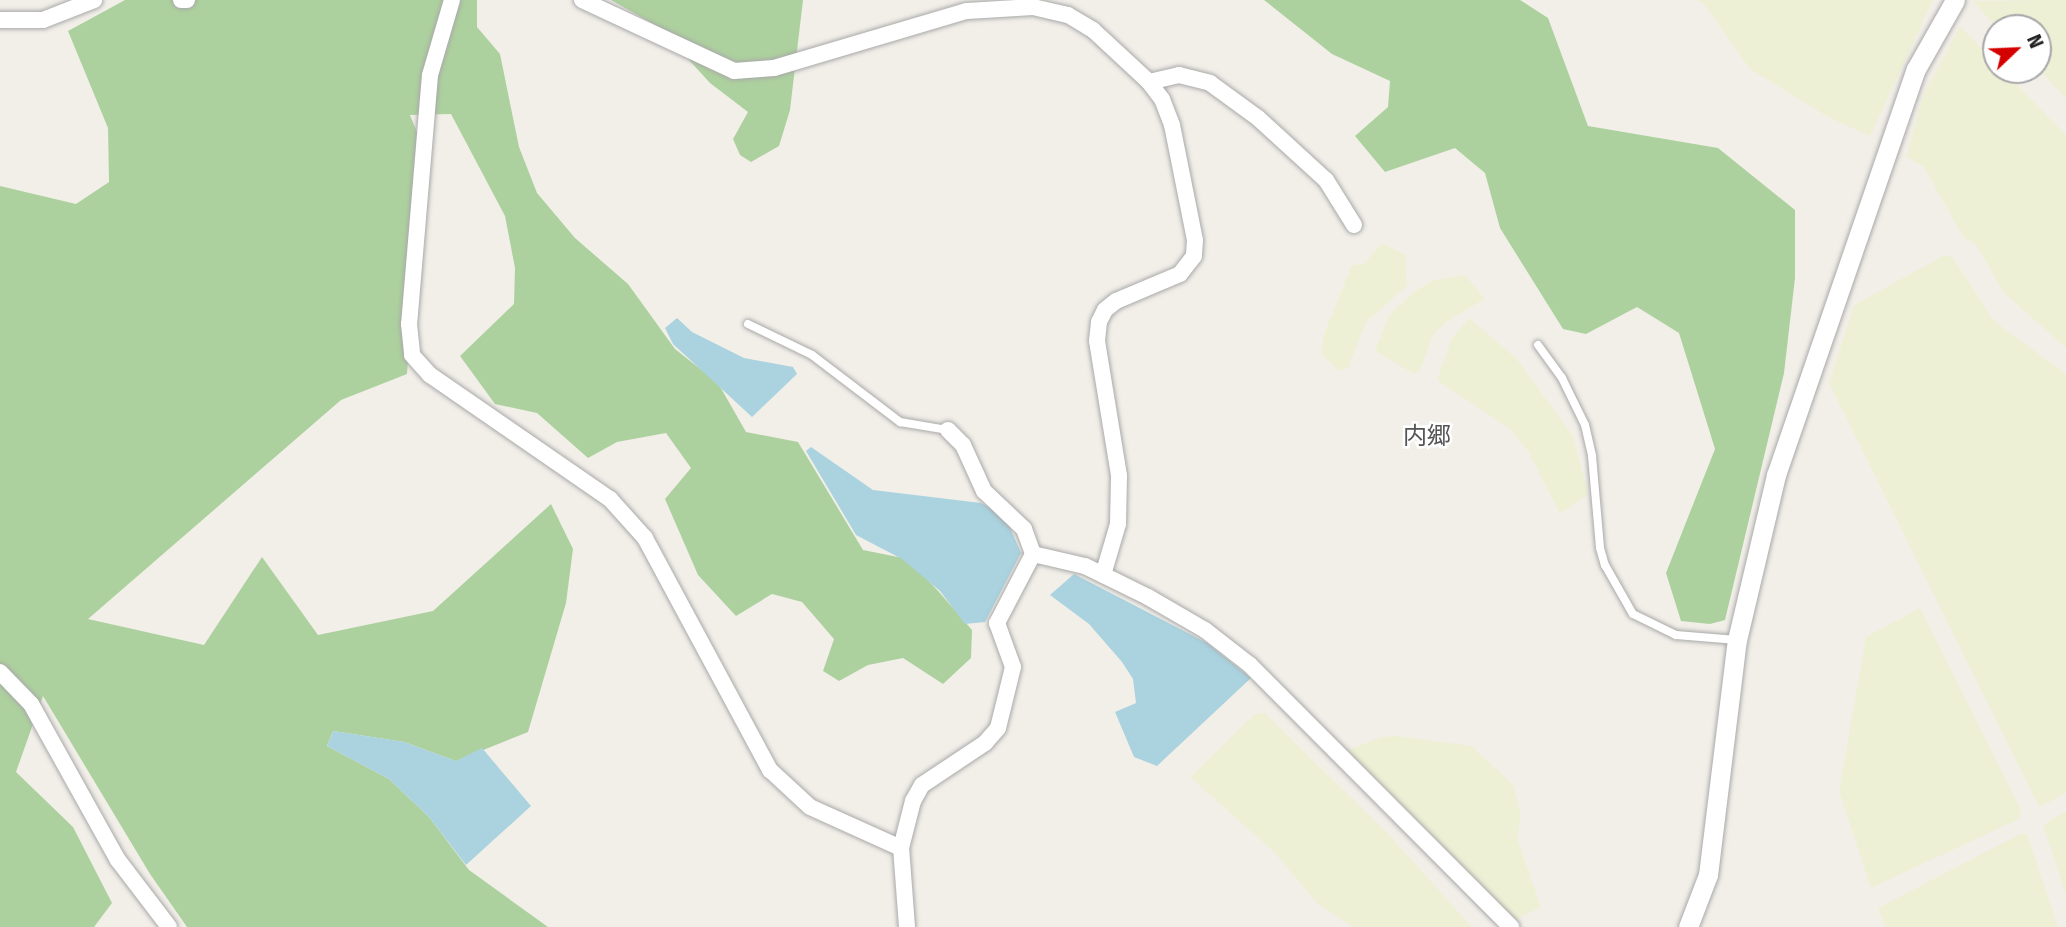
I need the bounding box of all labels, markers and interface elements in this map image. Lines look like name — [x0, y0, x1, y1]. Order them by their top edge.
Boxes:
north arrow — [1982, 14, 2052, 84]
text: N — [2022, 31, 2048, 52]
district label: 内郷 — [1403, 423, 1451, 451]

